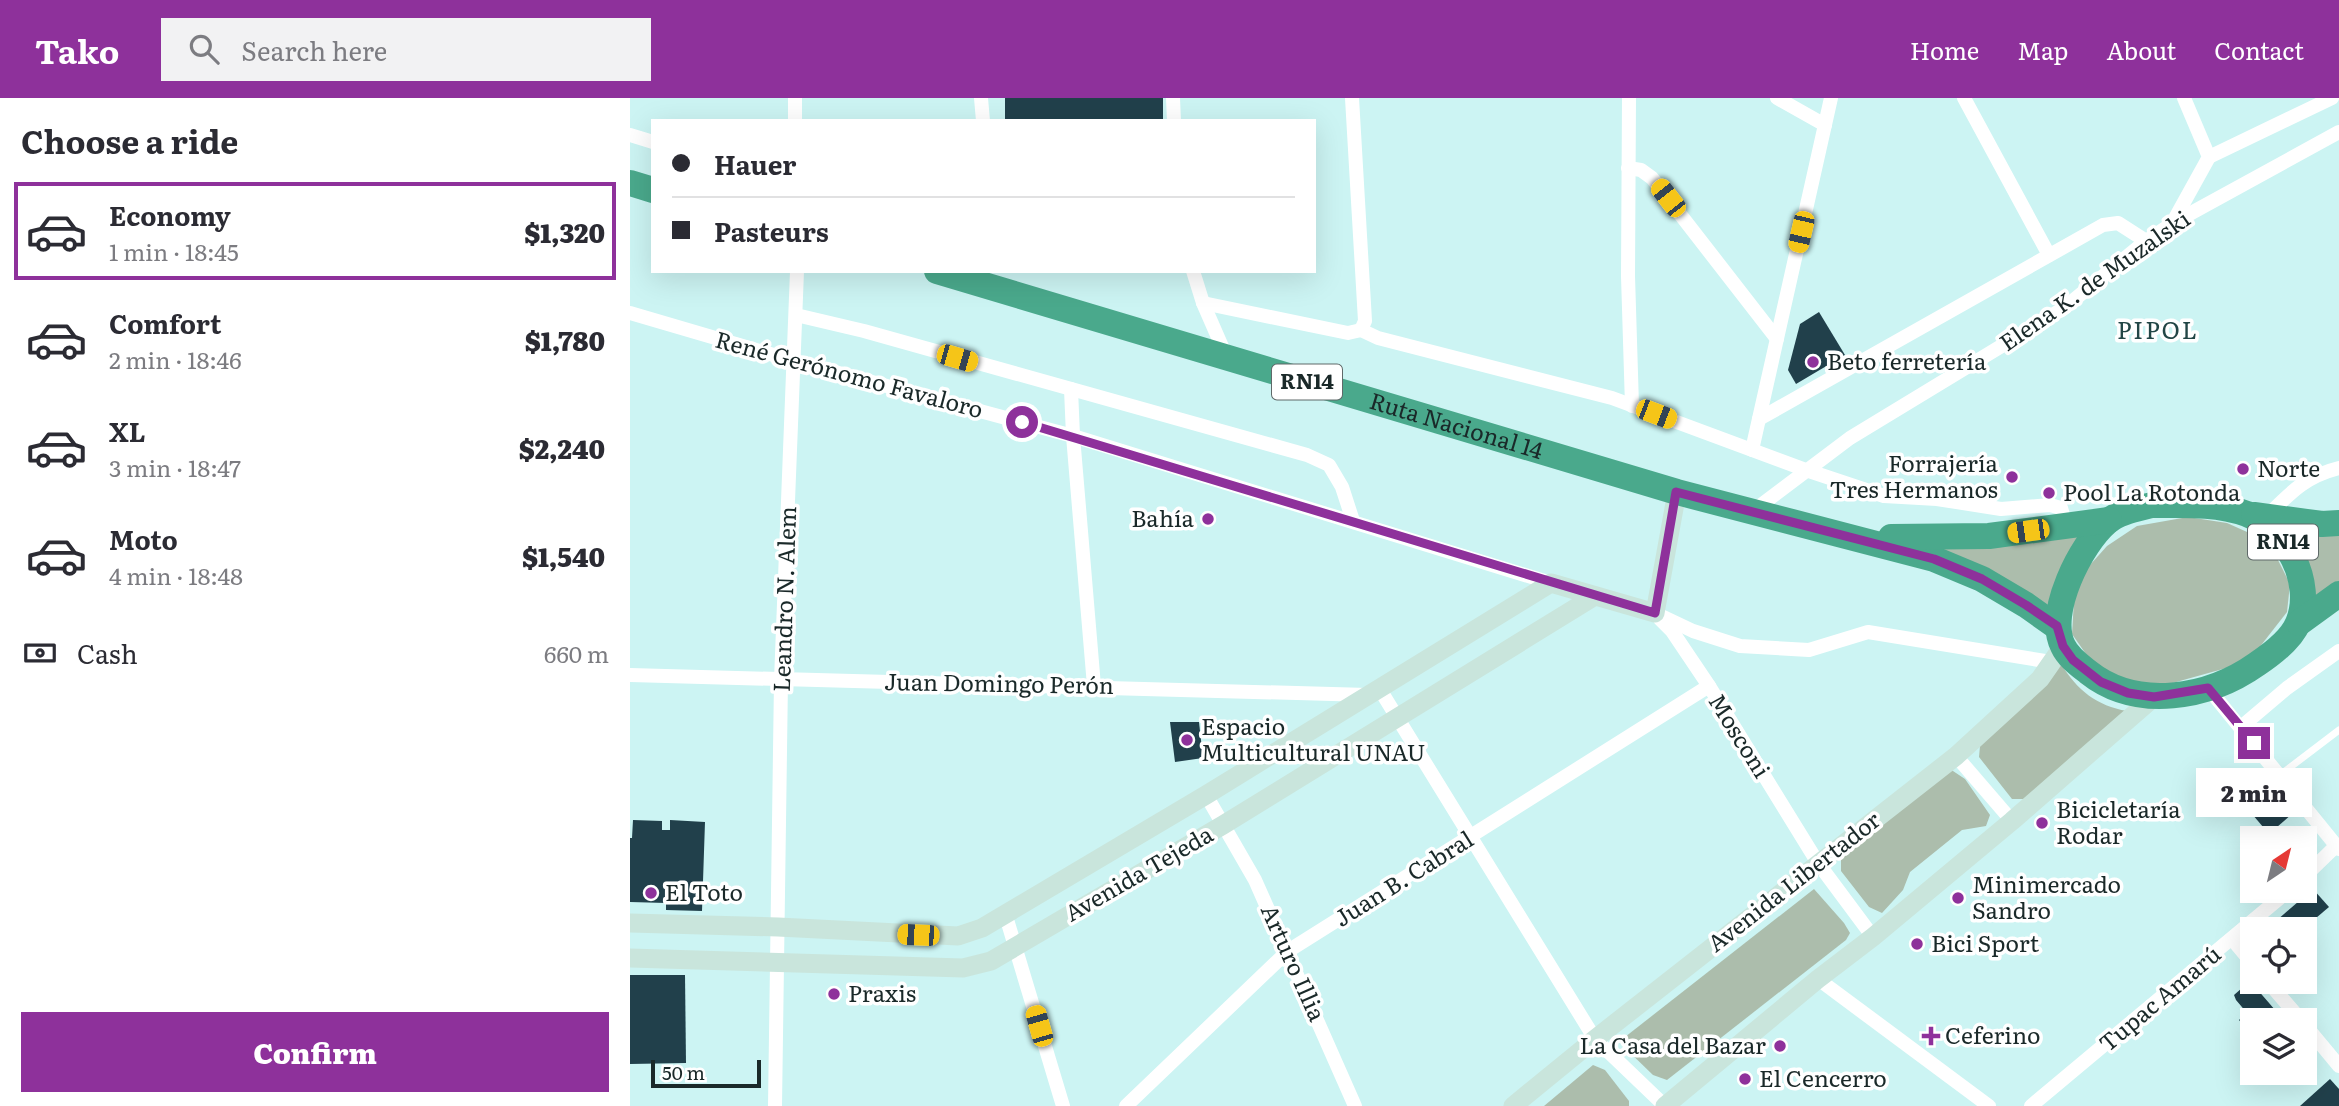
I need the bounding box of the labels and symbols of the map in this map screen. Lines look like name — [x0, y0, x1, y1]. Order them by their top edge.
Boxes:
car — [1647, 175, 1690, 221]
street label: Elena K. de Muzalski — [1992, 200, 2196, 358]
car — [1787, 209, 1816, 255]
district label: PIPOL — [2117, 311, 2199, 346]
street label: René Gerónomo Favaloro — [712, 321, 987, 425]
car — [934, 342, 981, 374]
place label: Beto ferretería — [1827, 343, 1987, 377]
marker: Beto ferretería — [1805, 354, 1821, 370]
road number: RN14 — [1272, 364, 1342, 400]
street label: Ruta Nacional 14 — [1366, 382, 1548, 466]
car — [1633, 397, 1680, 431]
route start — [1006, 406, 1038, 438]
place label: Forrajería Tres Hermanos — [1830, 445, 1999, 505]
place label: Norte — [2257, 450, 2320, 484]
marker: Norte — [2235, 461, 2251, 477]
marker: Forrajería Tres Hermanos — [2004, 469, 2020, 485]
place label: Pool La Rotonda — [2063, 474, 2241, 508]
marker: Pool La Rotonda — [2041, 485, 2057, 501]
place label: Bahía — [1131, 500, 1195, 534]
street label: Leandro N. Alem — [763, 505, 803, 692]
marker: Bahía — [1200, 511, 1216, 527]
car — [2006, 518, 2051, 544]
road number: RN14 — [2248, 524, 2318, 560]
street label: Juan Domingo Perón — [884, 663, 1114, 701]
street label: Mosconi — [1701, 686, 1780, 784]
place label: Espacio Multicultural UNAU — [1201, 708, 1425, 768]
route end — [2238, 727, 2270, 759]
marker: Espacio Multicultural UNAU — [1179, 732, 1195, 748]
callout: 2 min — [2196, 768, 2312, 816]
place label: Bicicletaría Rodar — [2056, 791, 2181, 851]
street label: Avenida Libertador — [1699, 802, 1887, 959]
marker: Bicicletaría Rodar — [2034, 815, 2050, 831]
street label: Avenida Tejeda — [1057, 816, 1219, 929]
street label: Juan B. Cabral — [1327, 821, 1479, 934]
north arrow — [2240, 826, 2317, 903]
place label: Minimercado Sandro — [1972, 866, 2121, 926]
place label: El Toto — [665, 874, 743, 908]
marker: El Toto — [643, 885, 659, 901]
marker: Minimercado Sandro — [1950, 890, 1966, 906]
street label: Arturo Illia — [1254, 898, 1336, 1027]
car — [897, 924, 940, 946]
place label: Bici Sport — [1931, 925, 2040, 959]
marker: Bici Sport — [1909, 936, 1925, 952]
street label: Tupac Amarú — [2090, 936, 2227, 1059]
place label: Praxis — [848, 975, 916, 1009]
marker: Praxis — [826, 986, 842, 1002]
car — [1024, 1003, 1055, 1049]
place label: Ceferino — [1945, 1017, 2041, 1051]
place label: La Casa del Bazar — [1579, 1027, 1766, 1061]
marker: Ceferino — [1923, 1028, 1939, 1044]
marker: La Casa del Bazar — [1772, 1038, 1788, 1054]
scale bar — [651, 1057, 761, 1089]
place label: El Cencerro — [1759, 1060, 1887, 1094]
marker: El Cencerro — [1737, 1071, 1753, 1087]

